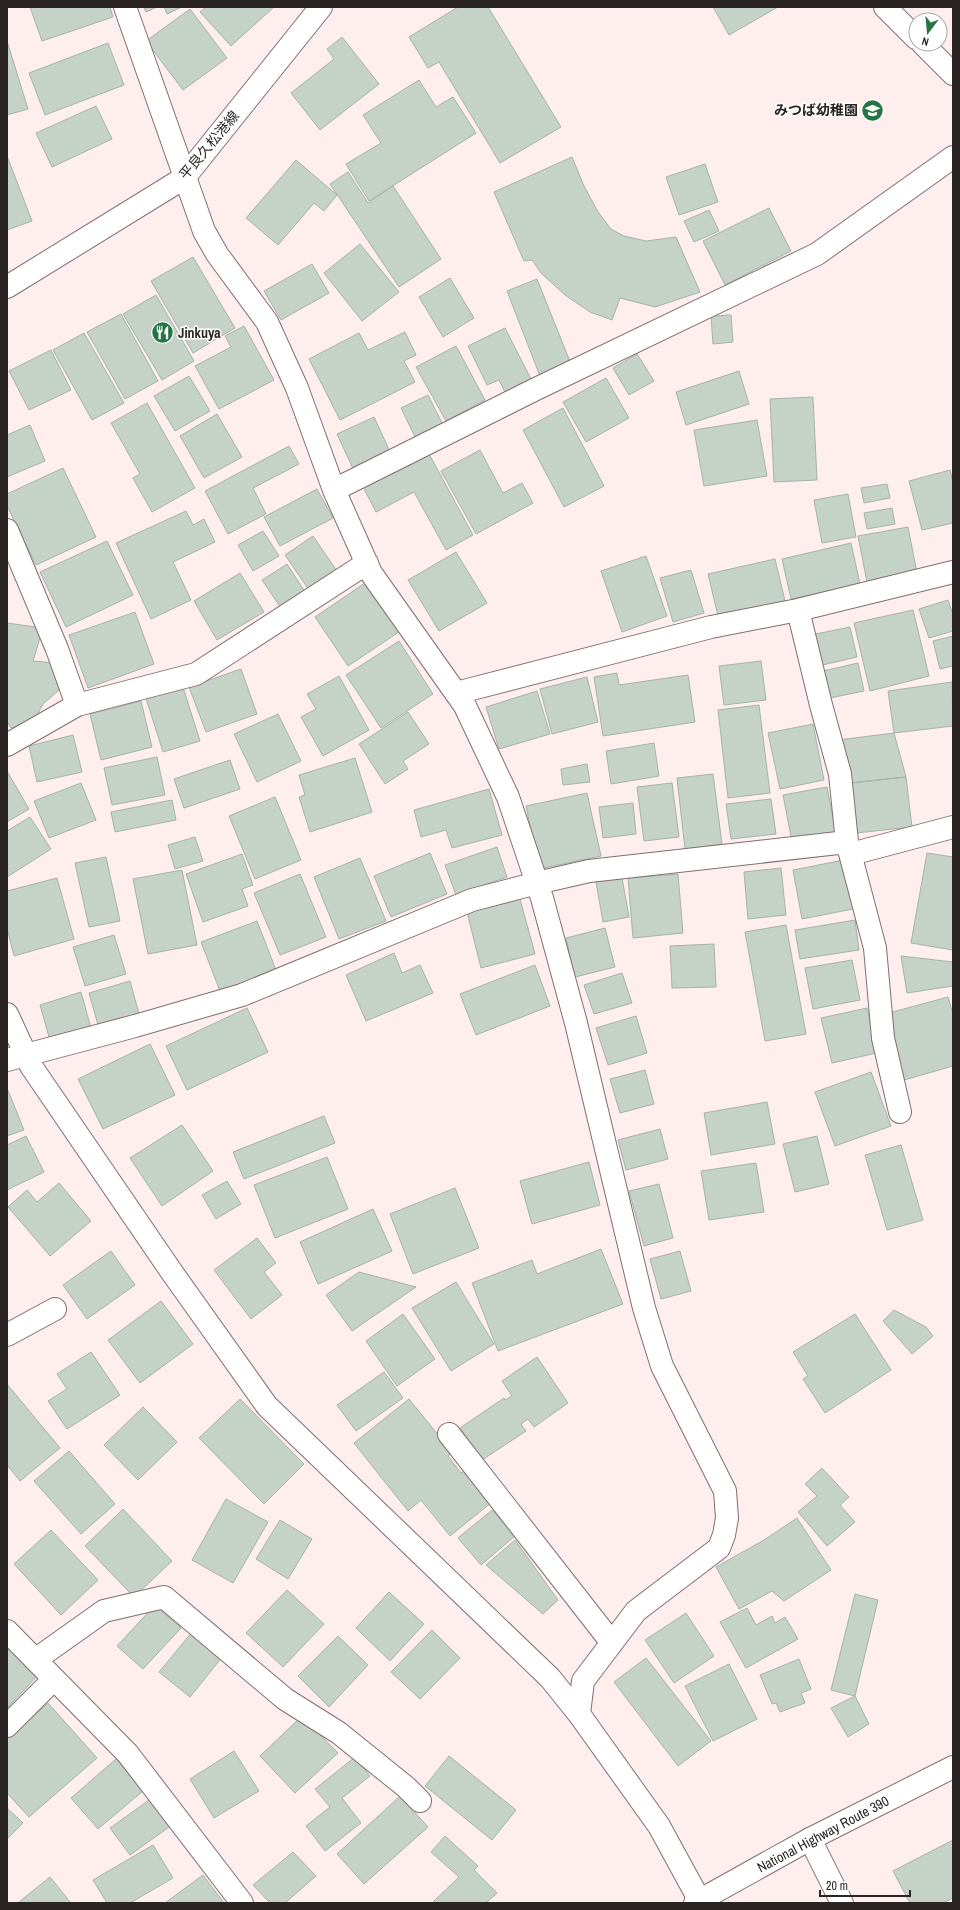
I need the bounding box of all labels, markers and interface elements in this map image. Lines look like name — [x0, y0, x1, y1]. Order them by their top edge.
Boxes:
north arrow — [908, 12, 948, 52]
text: N — [920, 34, 930, 49]
school or university icon: みつば幼稚園 — [860, 97, 886, 123]
place label: みつば幼稚園 — [774, 101, 858, 119]
street label: 平良久松港線 — [175, 107, 243, 183]
restaurant icon: Jinkuya — [150, 320, 176, 346]
place label: Jinkuya — [178, 324, 221, 342]
street label: National Highway Route 390 — [754, 1792, 892, 1876]
scale bar — [820, 1872, 910, 1898]
text: 20 m — [826, 1878, 848, 1894]

